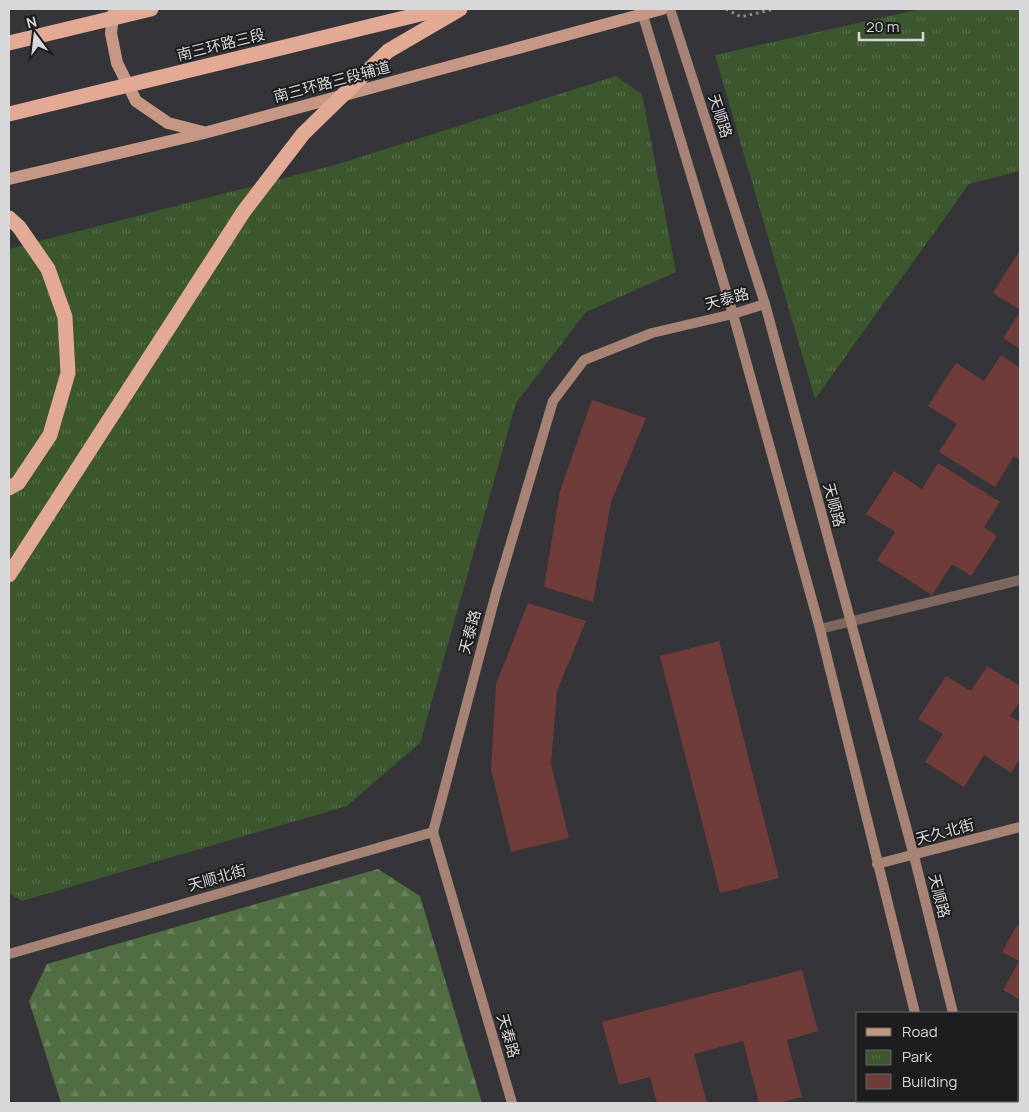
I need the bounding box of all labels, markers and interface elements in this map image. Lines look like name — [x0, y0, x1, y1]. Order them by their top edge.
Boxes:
north arrow — [10, 10, 60, 60]
scale bar — [859, 10, 923, 42]
text: N — [24, 11, 39, 32]
text: 20 m — [866, 16, 899, 37]
street label: 南三环路三段 — [175, 23, 267, 66]
street label: 南三环路三段辅道 — [271, 56, 393, 107]
street label: 天顺路 — [704, 91, 737, 140]
street label: 天泰路 — [702, 283, 751, 314]
street label: 天顺路 — [819, 480, 850, 529]
street label: 天泰路 — [454, 607, 485, 656]
street label: 天久北街 — [913, 814, 977, 849]
street label: 天顺北街 — [185, 859, 249, 896]
street label: 天顺路 — [924, 871, 955, 920]
street label: 天泰路 — [492, 1011, 525, 1060]
legend — [856, 1012, 1019, 1102]
text: Road — [902, 1021, 938, 1042]
text: Park — [902, 1046, 932, 1067]
text: Building — [902, 1071, 957, 1092]

